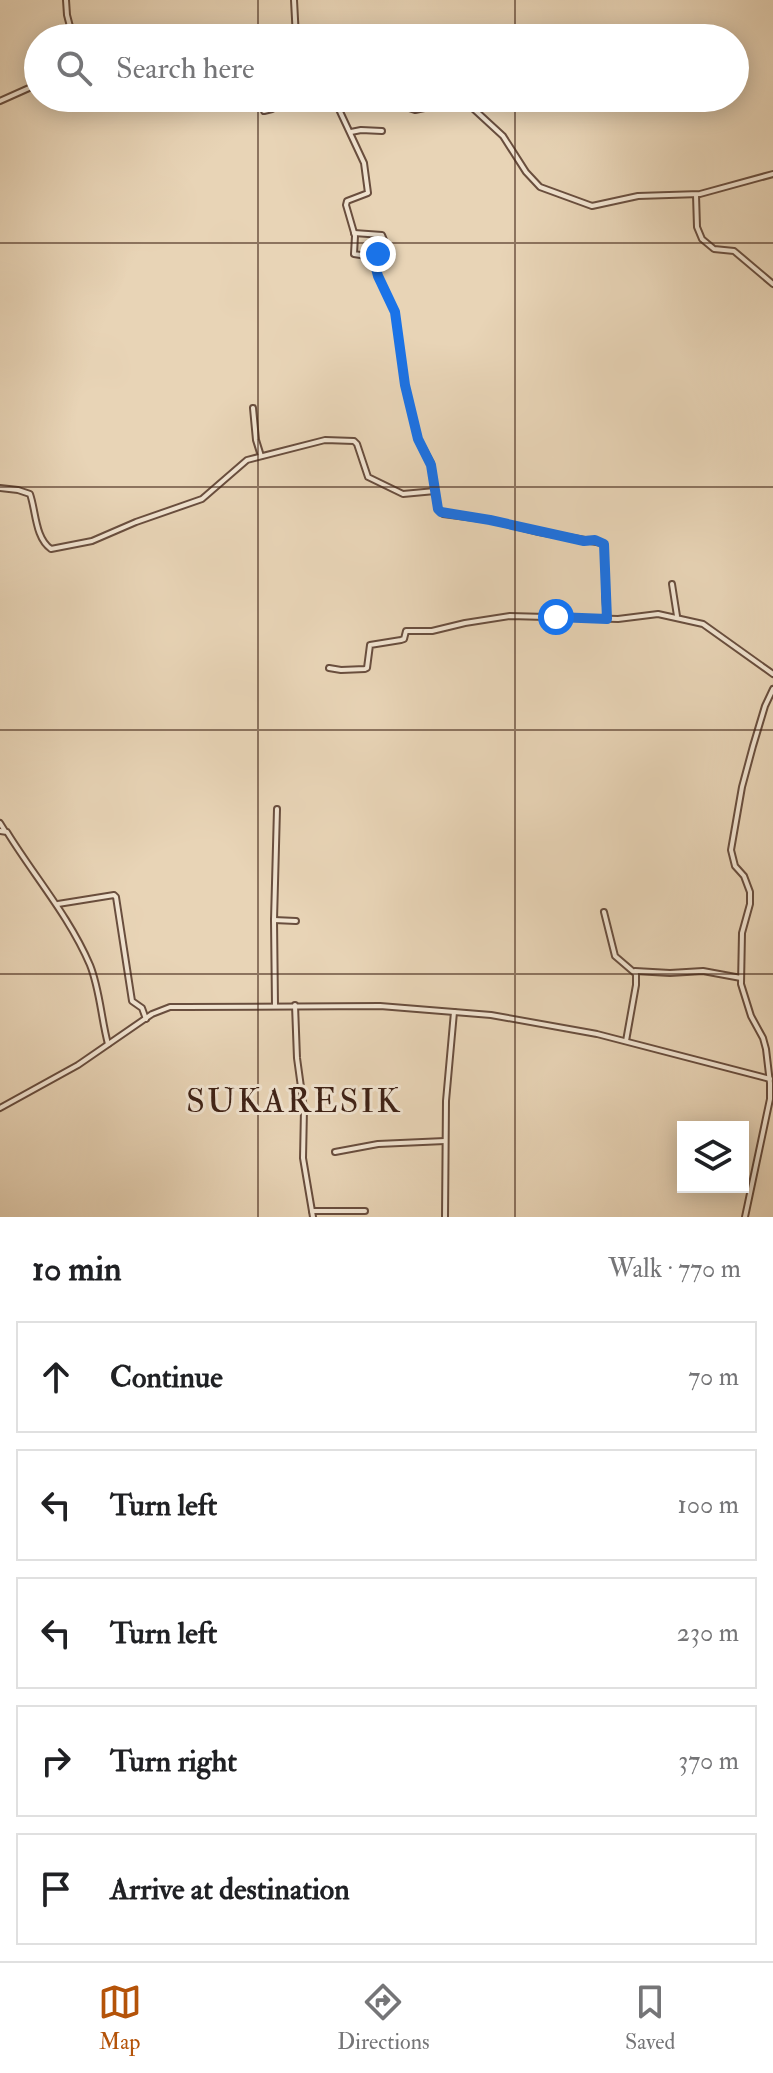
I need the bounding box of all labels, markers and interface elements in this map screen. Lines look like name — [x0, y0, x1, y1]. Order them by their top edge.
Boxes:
search box — [24, 24, 749, 112]
icon: search — [52, 46, 96, 90]
text: Search here — [116, 50, 255, 87]
route end — [360, 236, 396, 272]
route start — [538, 599, 574, 635]
district label: SUKARESIK — [186, 1080, 402, 1123]
map controls — [677, 1121, 749, 1193]
button: layers — [677, 1121, 749, 1193]
text: 10 min — [32, 1248, 121, 1291]
text: Walk · 770 m — [608, 1253, 741, 1285]
icon: ahead — [34, 1355, 78, 1399]
text: Continue — [110, 1359, 223, 1396]
text: 70 m — [688, 1361, 739, 1393]
icon: left — [34, 1483, 78, 1527]
text: Turn left — [110, 1487, 217, 1524]
text: 100 m — [678, 1489, 739, 1521]
icon: left — [34, 1611, 78, 1655]
text: Turn left — [110, 1615, 217, 1652]
text: 230 m — [677, 1617, 739, 1649]
icon: right — [34, 1739, 78, 1783]
text: Turn right — [110, 1743, 237, 1780]
text: 370 m — [678, 1745, 739, 1777]
icon: arrive — [34, 1867, 78, 1911]
text: Arrive at destination — [110, 1871, 350, 1908]
tab: Map — [98, 1980, 142, 2056]
tab: Directions — [337, 1980, 430, 2056]
tab: Saved — [625, 1980, 675, 2056]

